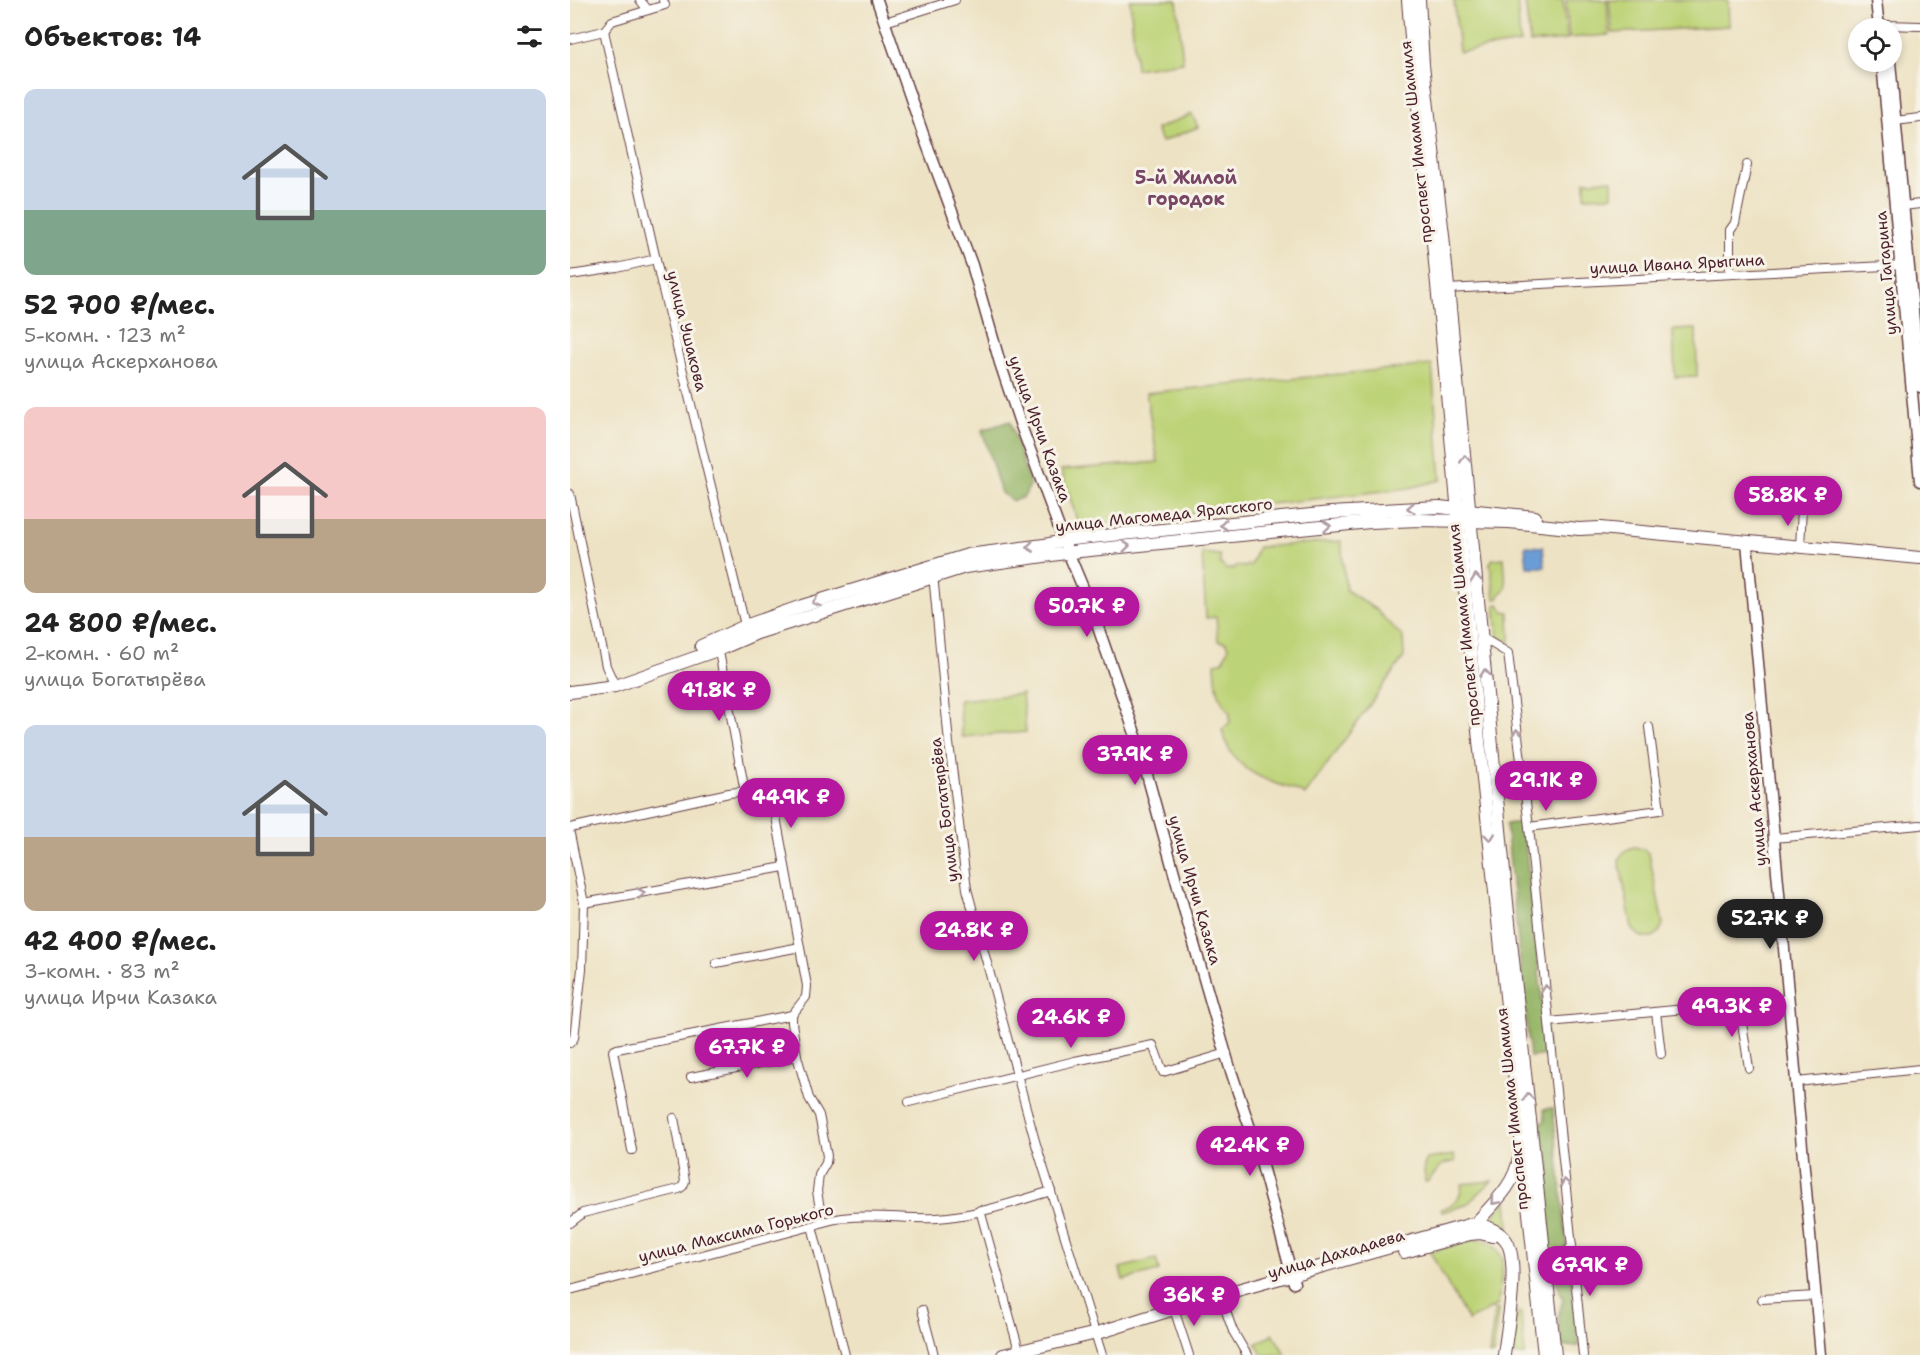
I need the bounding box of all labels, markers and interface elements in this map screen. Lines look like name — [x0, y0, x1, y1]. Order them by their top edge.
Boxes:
map controls — [1848, 18, 1902, 72]
button: locate — [1848, 18, 1902, 72]
text: Объектов: 14 — [24, 19, 201, 54]
icon: filters — [513, 20, 546, 53]
street label: проспект Имама Шамиля — [1395, 40, 1437, 244]
icon: home — [231, 128, 339, 236]
district label: 5-й Жилой городок — [1135, 166, 1238, 211]
street label: улица Гагарина — [1870, 210, 1902, 336]
street label: улица Ивана Ярыгина — [1589, 249, 1765, 279]
street label: улица Ушакова — [662, 268, 712, 394]
text: 52 700 ₽/мес. — [24, 287, 215, 322]
text: 5-комн. · 123 m² — [24, 322, 186, 348]
text: улица Аскерханова — [24, 348, 218, 374]
street label: улица Ирчи Казака — [1004, 353, 1076, 505]
icon: home — [231, 446, 339, 554]
one-way arrow — [1459, 455, 1471, 464]
pin: 58.8K ₽ — [1733, 476, 1843, 527]
text: 58.8K ₽ — [1748, 482, 1828, 508]
street label: улица Магомеда Ярагского — [1054, 493, 1274, 537]
one-way arrow — [1406, 502, 1415, 515]
one-way arrow — [1219, 518, 1228, 531]
one-way arrow — [1322, 520, 1331, 533]
street label: проспект Имама Шамиля — [1443, 523, 1485, 727]
one-way arrow — [1025, 540, 1035, 552]
one-way arrow — [1121, 540, 1130, 553]
one-way arrow — [1470, 574, 1483, 583]
pin: 50.7K ₽ — [1032, 587, 1142, 638]
text: 50.7K ₽ — [1048, 593, 1126, 619]
one-way arrow — [811, 595, 822, 607]
text: 24 800 ₽/мес. — [24, 605, 217, 640]
text: 2-комн. · 60 m² — [24, 640, 179, 666]
text: улица Богатырёва — [24, 666, 206, 692]
one-way arrow — [1479, 668, 1492, 678]
pin: 41.8K ₽ — [664, 671, 774, 722]
text: 41.8K ₽ — [682, 677, 756, 703]
street label: улица Аскерханова — [1737, 711, 1771, 867]
one-way arrow — [1511, 728, 1524, 737]
pin: 37.9K ₽ — [1080, 735, 1190, 786]
street label: улица Богатырёва — [925, 737, 963, 883]
text: 37.9K ₽ — [1096, 741, 1174, 767]
pin: 29.1K ₽ — [1491, 761, 1601, 812]
icon: home — [231, 764, 339, 872]
text: 29.1K ₽ — [1509, 767, 1583, 793]
pin: 44.9K ₽ — [736, 778, 846, 829]
text: 44.9K ₽ — [752, 784, 830, 810]
street label: улица Ирчи Казака — [1164, 813, 1226, 967]
one-way arrow — [1483, 832, 1496, 841]
one-way arrow — [636, 887, 646, 900]
pin: 52.7K ₽ — [1715, 899, 1825, 950]
text: 52.7K ₽ — [1731, 905, 1809, 931]
pin: 24.8K ₽ — [919, 911, 1029, 962]
text: 24.8K ₽ — [934, 917, 1014, 943]
text: 42 400 ₽/мес. — [24, 923, 217, 958]
text: 3-комн. · 83 m² — [24, 958, 180, 984]
text: улица Ирчи Казака — [24, 984, 217, 1010]
one-way arrow — [1540, 985, 1553, 994]
pin: 49.3K ₽ — [1677, 987, 1787, 1038]
text: 49.3K ₽ — [1691, 993, 1773, 1019]
pin: 24.6K ₽ — [1016, 998, 1126, 1049]
text: 24.6K ₽ — [1031, 1004, 1111, 1030]
street label: проспект Имама Шамиля — [1491, 1007, 1533, 1211]
pin: 67.7K ₽ — [692, 1028, 802, 1079]
text: 67.7K ₽ — [708, 1034, 786, 1060]
one-way arrow — [1522, 1092, 1535, 1101]
pin: 42.4K ₽ — [1195, 1126, 1305, 1177]
text: 42.4K ₽ — [1210, 1132, 1290, 1158]
one-way arrow — [1559, 1179, 1572, 1188]
one-way arrow — [1491, 1194, 1502, 1205]
street label: улица Максима Горького — [636, 1199, 836, 1267]
street label: улица Дахадаева — [1265, 1224, 1407, 1284]
pin: 67.9K ₽ — [1535, 1246, 1645, 1297]
text: 67.9K ₽ — [1552, 1252, 1628, 1278]
pin: 36K ₽ — [1152, 1276, 1236, 1327]
text: 36K ₽ — [1163, 1282, 1225, 1308]

